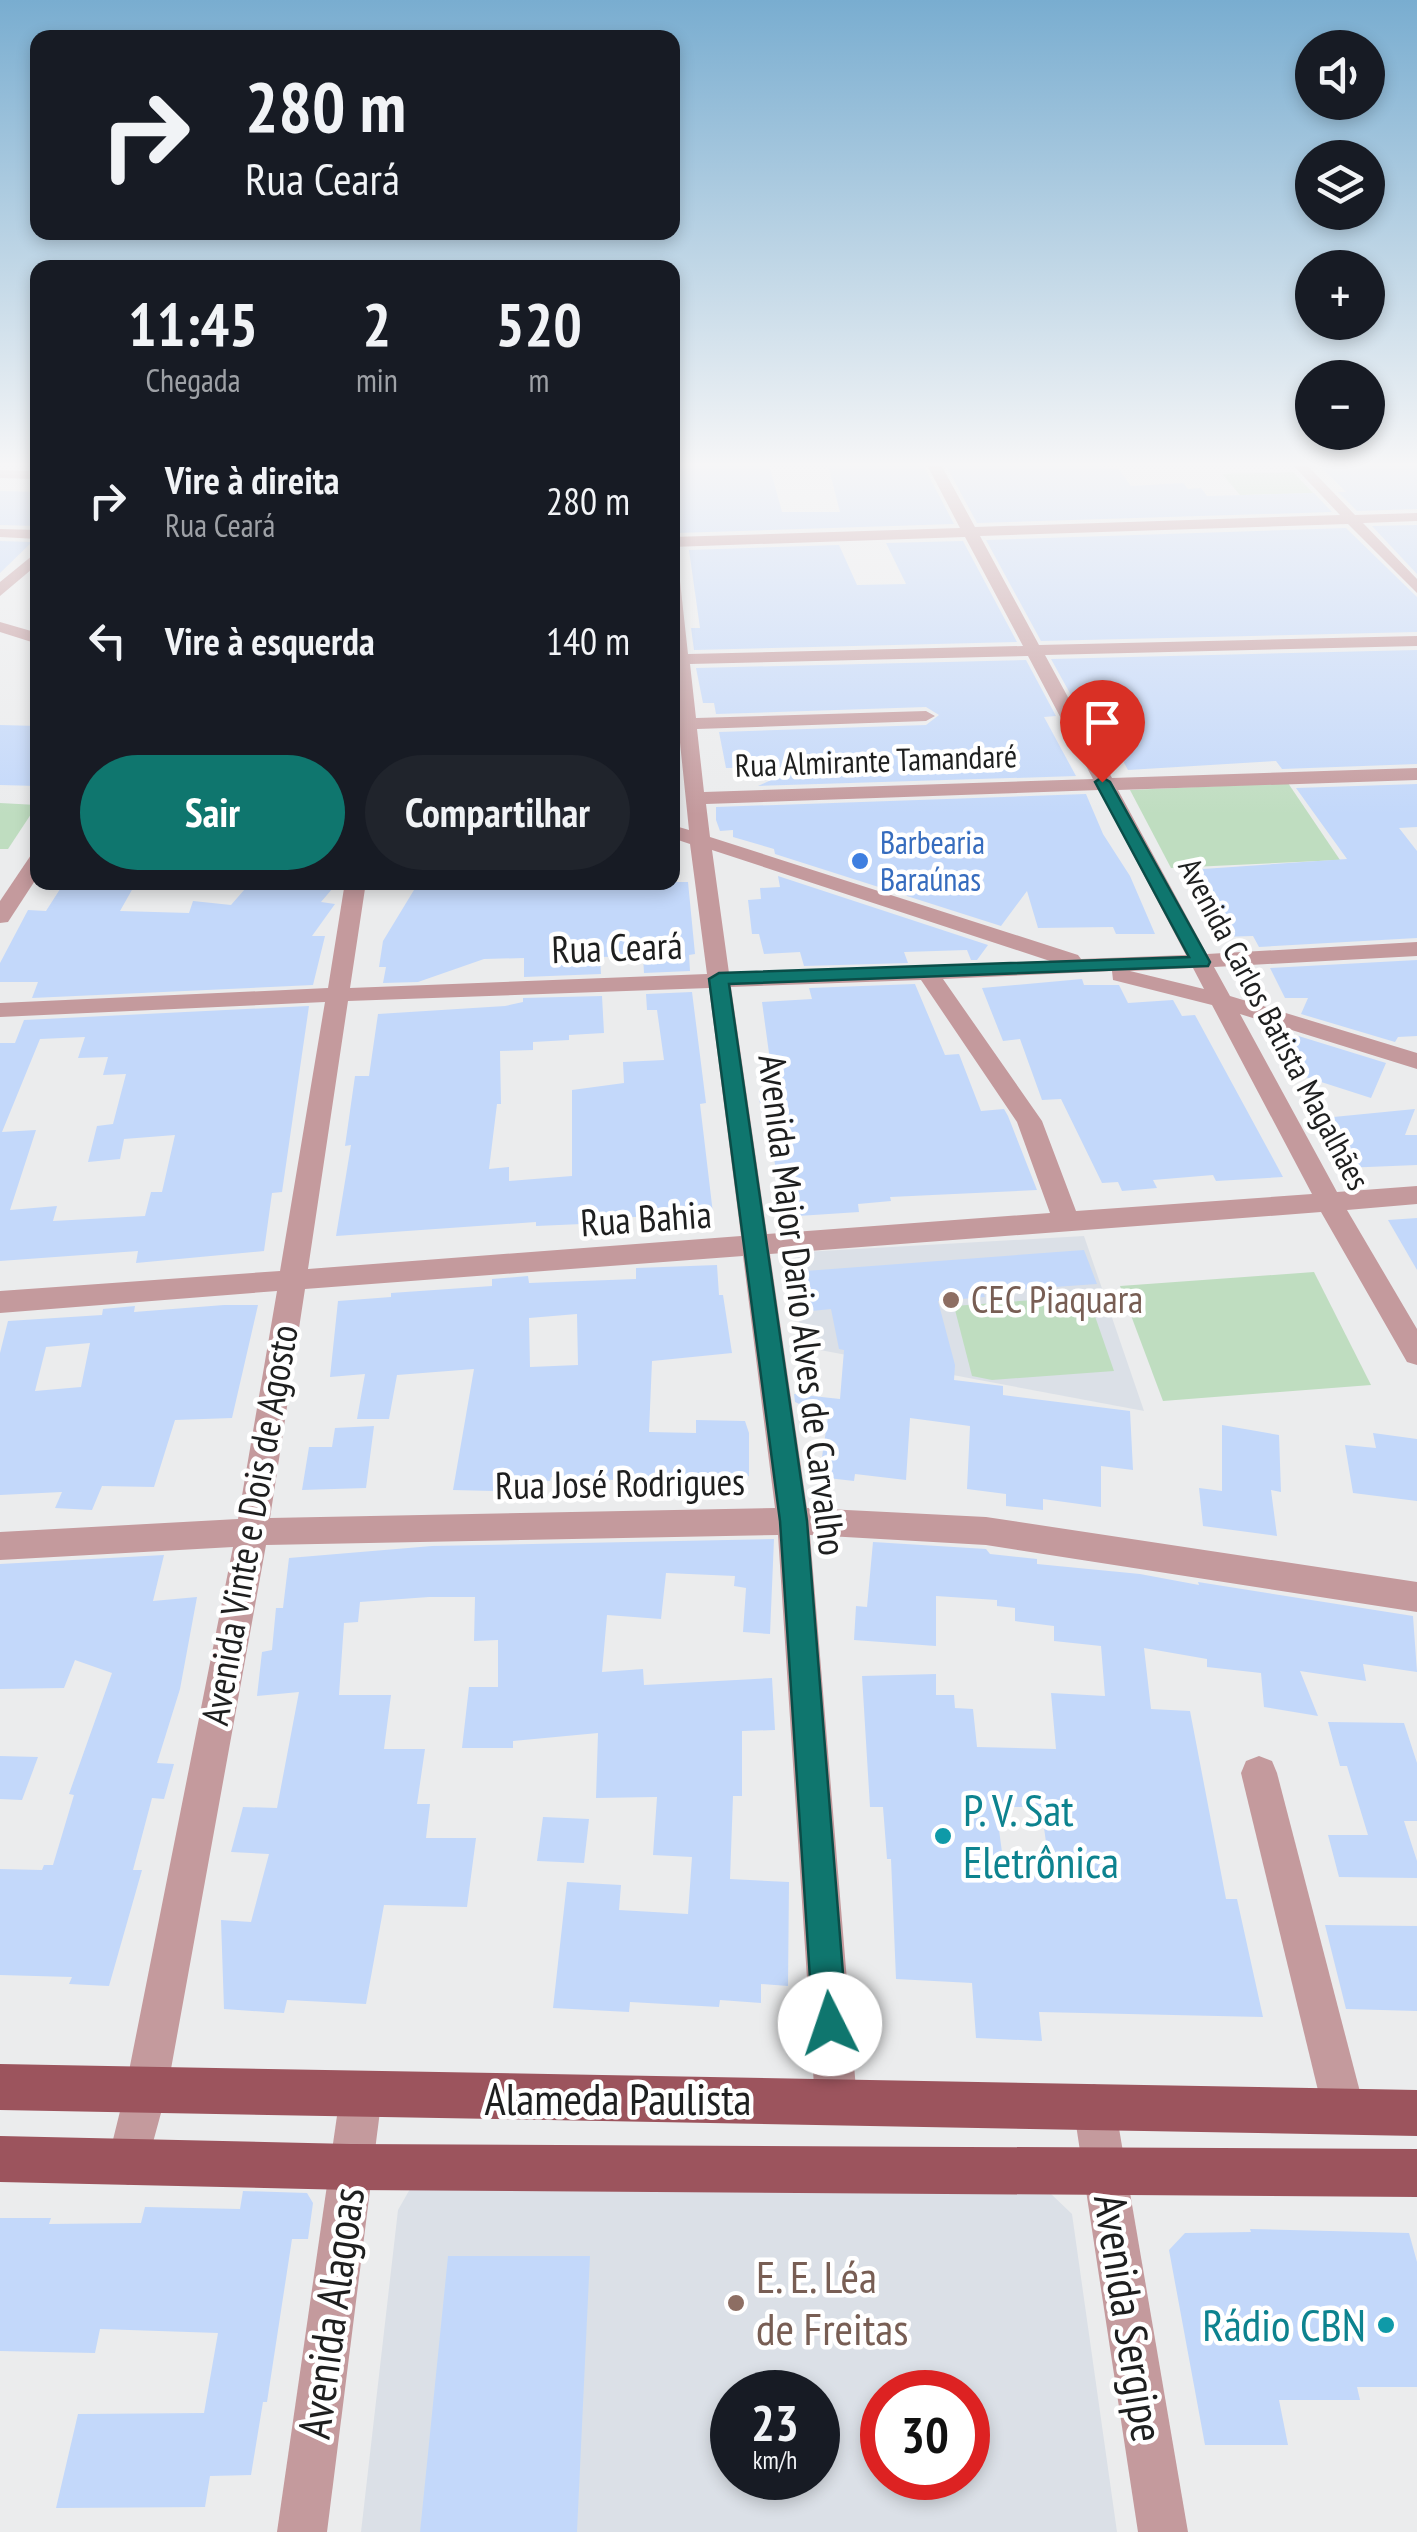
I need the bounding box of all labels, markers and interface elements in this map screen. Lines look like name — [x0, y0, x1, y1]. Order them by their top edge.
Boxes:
map controls — [1295, 30, 1385, 450]
button: sound — [1295, 30, 1385, 120]
text: 280 m — [245, 61, 406, 151]
icon: right — [80, 70, 210, 200]
button: layers — [1295, 140, 1385, 230]
text: Rua Ceará — [245, 149, 400, 207]
button: + — [1295, 250, 1385, 340]
text: 11:45 — [128, 285, 258, 363]
text: 2 — [363, 285, 391, 363]
text: 520 — [496, 285, 582, 363]
text: Chegada — [145, 359, 240, 401]
text: min — [356, 359, 398, 401]
text: m — [528, 359, 549, 401]
button: − — [1295, 360, 1385, 450]
text: Vire à direita — [165, 455, 340, 504]
icon: right — [80, 473, 135, 528]
text: 280 m — [546, 476, 630, 525]
text: Rua Ceará — [165, 504, 275, 546]
icon: left — [80, 613, 135, 668]
text: Vire à esquerda — [165, 616, 375, 665]
text: 140 m — [546, 616, 630, 665]
pin — [1060, 680, 1145, 783]
icon: arrive — [1075, 695, 1130, 750]
street label: Rua Almirante Tamandaré — [734, 734, 1018, 786]
button: Sair — [80, 755, 345, 870]
button: Compartilhar — [365, 755, 630, 870]
place label: Barbearia Baraúnas — [880, 821, 985, 900]
marker: Barbearia Baraúnas — [849, 850, 871, 872]
street label: Avenida Carlos Batista Magalhães — [1170, 850, 1380, 1197]
street label: Rua Ceará — [551, 920, 683, 973]
street label: Avenida Major Dario Alves de Carvalho — [748, 1052, 859, 1558]
street label: Rua Bahia — [579, 1188, 713, 1247]
place label: CEC Piaquara — [971, 1274, 1143, 1323]
marker: CEC Piaquara — [940, 1289, 962, 1311]
street label: Avenida Vinte e Dois de Agosto — [189, 1321, 308, 1729]
street label: Rua José Rodrigues — [495, 1456, 745, 1509]
place label: P. V. Sat Eletrônica — [963, 1780, 1119, 1890]
marker: P. V. Sat Eletrônica — [932, 1825, 954, 1847]
position arrow — [778, 1972, 882, 2076]
street label: Alameda Paulista — [484, 2069, 752, 2127]
street label: Avenida Alagoas — [284, 2183, 376, 2442]
street label: Avenida Sergipe — [1082, 2190, 1178, 2446]
place label: E. E. Léa de Freitas — [756, 2247, 908, 2357]
marker: E. E. Léa de Freitas — [725, 2292, 747, 2314]
place label: Rádio CBN — [1202, 2295, 1366, 2353]
marker: Rádio CBN — [1375, 2314, 1397, 2336]
speed limit sign: 30 — [860, 2370, 990, 2500]
text: 23 — [751, 2390, 799, 2455]
text: km/h — [753, 2444, 797, 2476]

